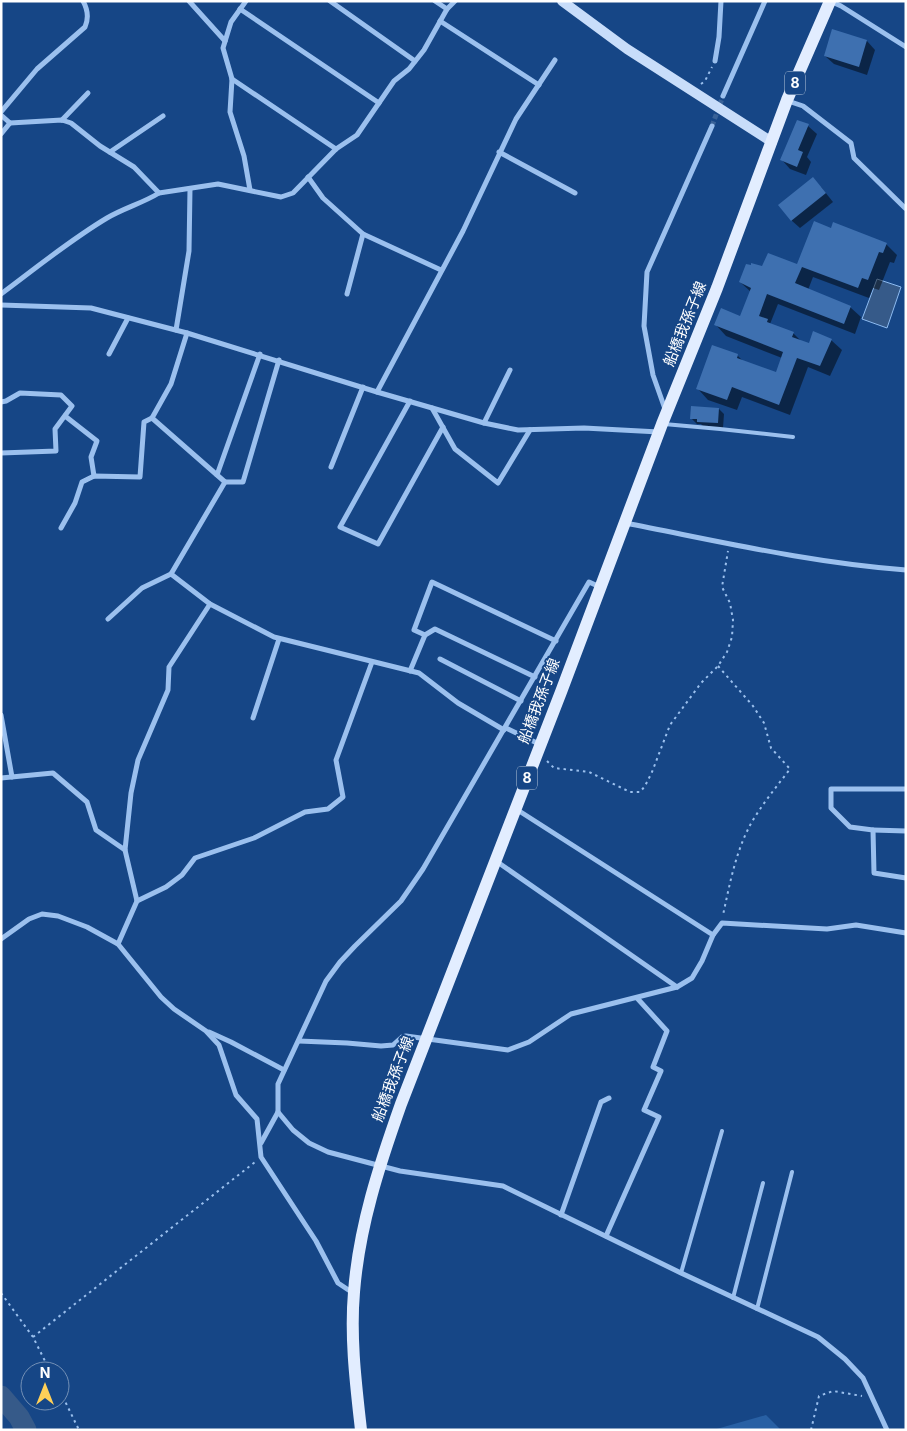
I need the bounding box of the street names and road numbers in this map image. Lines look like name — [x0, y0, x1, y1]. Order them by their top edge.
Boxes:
road number: 8 — [785, 72, 805, 95]
street label: 船橋我孫子線 — [659, 279, 710, 369]
street label: 船橋我孫子線 — [514, 655, 564, 746]
road number: 8 — [517, 766, 537, 790]
street label: 船橋我孫子線 — [368, 1033, 418, 1124]

